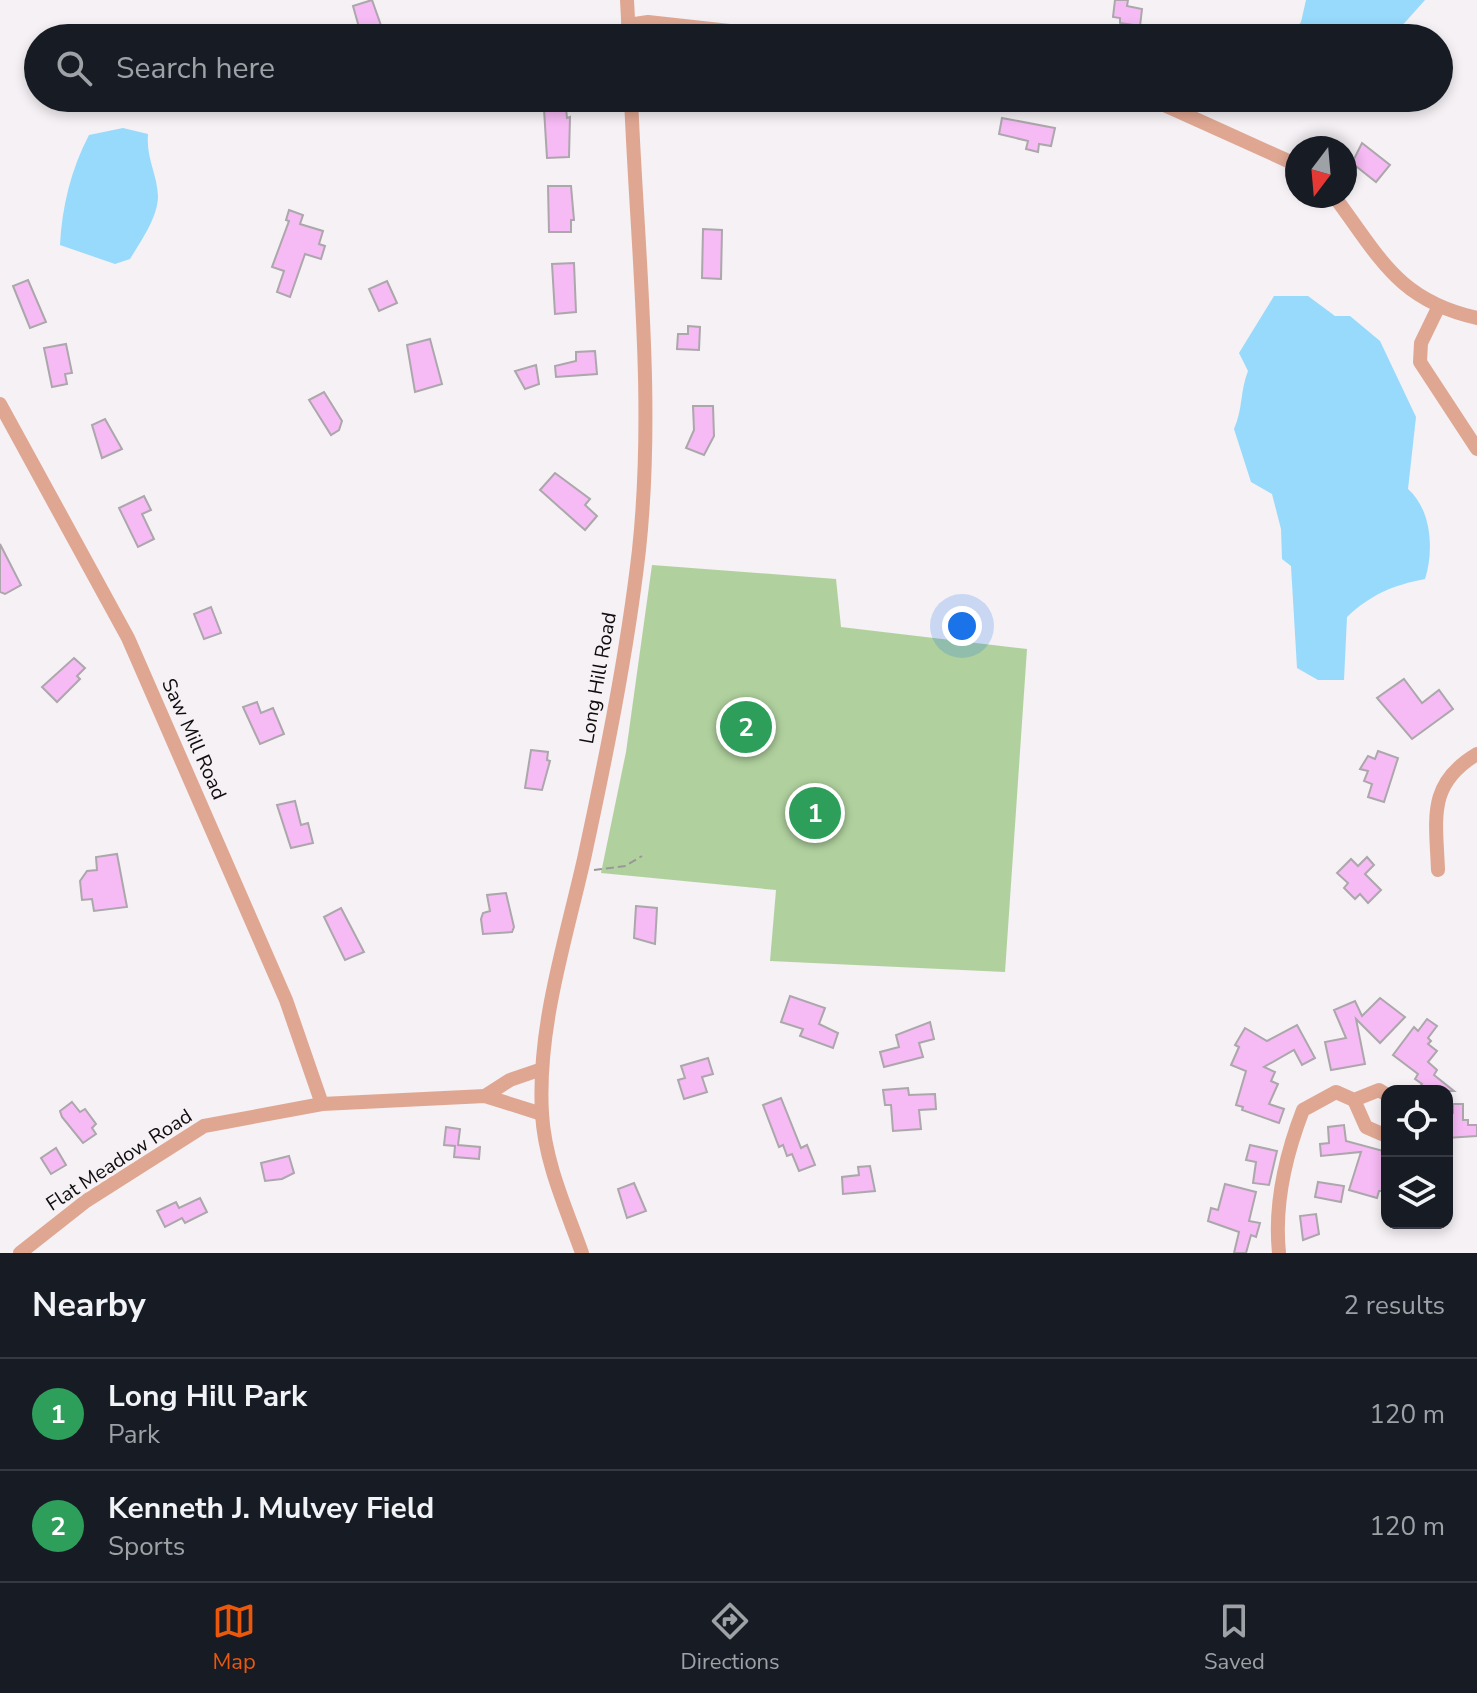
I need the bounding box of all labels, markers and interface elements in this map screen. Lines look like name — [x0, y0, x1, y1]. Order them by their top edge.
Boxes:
search box — [24, 24, 1453, 112]
icon: search — [52, 46, 96, 90]
text: Search here — [116, 48, 275, 89]
north arrow — [1285, 136, 1357, 208]
your location — [942, 606, 982, 646]
street label: Long Hill Road — [573, 610, 623, 746]
street label: Saw Mill Road — [155, 674, 233, 804]
pin: 2 — [720, 697, 772, 757]
pin: 1 — [789, 783, 841, 843]
map controls — [1381, 1085, 1453, 1229]
button: locate — [1381, 1085, 1453, 1157]
street label: Flat Meadow Road — [41, 1103, 197, 1217]
button: layers — [1381, 1157, 1453, 1229]
text: Nearby — [32, 1282, 146, 1328]
text: 2 results — [1344, 1288, 1445, 1323]
text: Long Hill Park — [108, 1376, 307, 1417]
text: 1 — [50, 1397, 66, 1432]
text: 120 m — [1369, 1397, 1445, 1432]
text: Park — [108, 1417, 160, 1452]
text: Kenneth J. Mulvey Field — [108, 1488, 434, 1529]
text: 2 — [50, 1509, 66, 1544]
text: 120 m — [1369, 1509, 1445, 1544]
text: Sports — [108, 1529, 185, 1564]
tab: Map — [212, 1599, 256, 1677]
tab: Directions — [681, 1599, 780, 1677]
tab: Saved — [1204, 1599, 1265, 1677]

